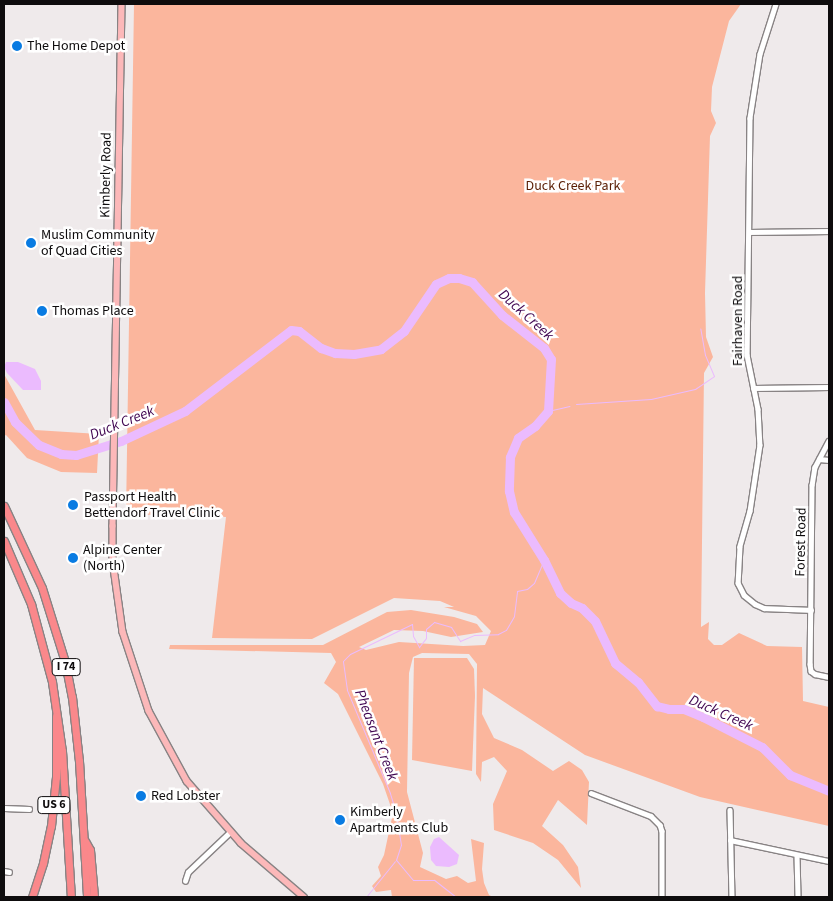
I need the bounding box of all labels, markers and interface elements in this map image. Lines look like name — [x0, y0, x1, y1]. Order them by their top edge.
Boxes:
place label: The Home Depot — [27, 38, 125, 54]
marker: The Home Depot — [11, 40, 23, 52]
street label: Kimberly Road — [97, 132, 115, 218]
park label: Duck Creek Park — [526, 178, 620, 194]
place label: Muslim Community of Quad Cities — [41, 227, 155, 260]
marker: Muslim Community of Quad Cities — [25, 237, 37, 249]
street label: Fairhaven Road — [730, 276, 746, 366]
water label: Duck Creek — [495, 286, 557, 344]
place label: Thomas Place — [52, 303, 134, 319]
marker: Thomas Place — [36, 305, 48, 317]
water label: Duck Creek — [87, 402, 157, 444]
place label: Passport Health Bettendorf Travel Clinic — [84, 489, 220, 522]
marker: Passport Health Bettendorf Travel Clinic — [66, 498, 80, 512]
street label: Forest Road — [792, 507, 810, 577]
place label: Alpine Center (North) — [83, 542, 162, 574]
marker: Alpine Center (North) — [67, 552, 79, 564]
road number: I 74 — [51, 658, 81, 676]
water label: Pheasant Creek — [350, 687, 402, 783]
water label: Duck Creek — [686, 691, 756, 735]
place label: Red Lobster — [151, 788, 220, 804]
marker: Red Lobster — [135, 790, 147, 802]
road number: US 6 — [36, 796, 72, 814]
place label: Kimberly Apartments Club — [350, 804, 448, 836]
marker: Kimberly Apartments Club — [334, 814, 346, 826]

